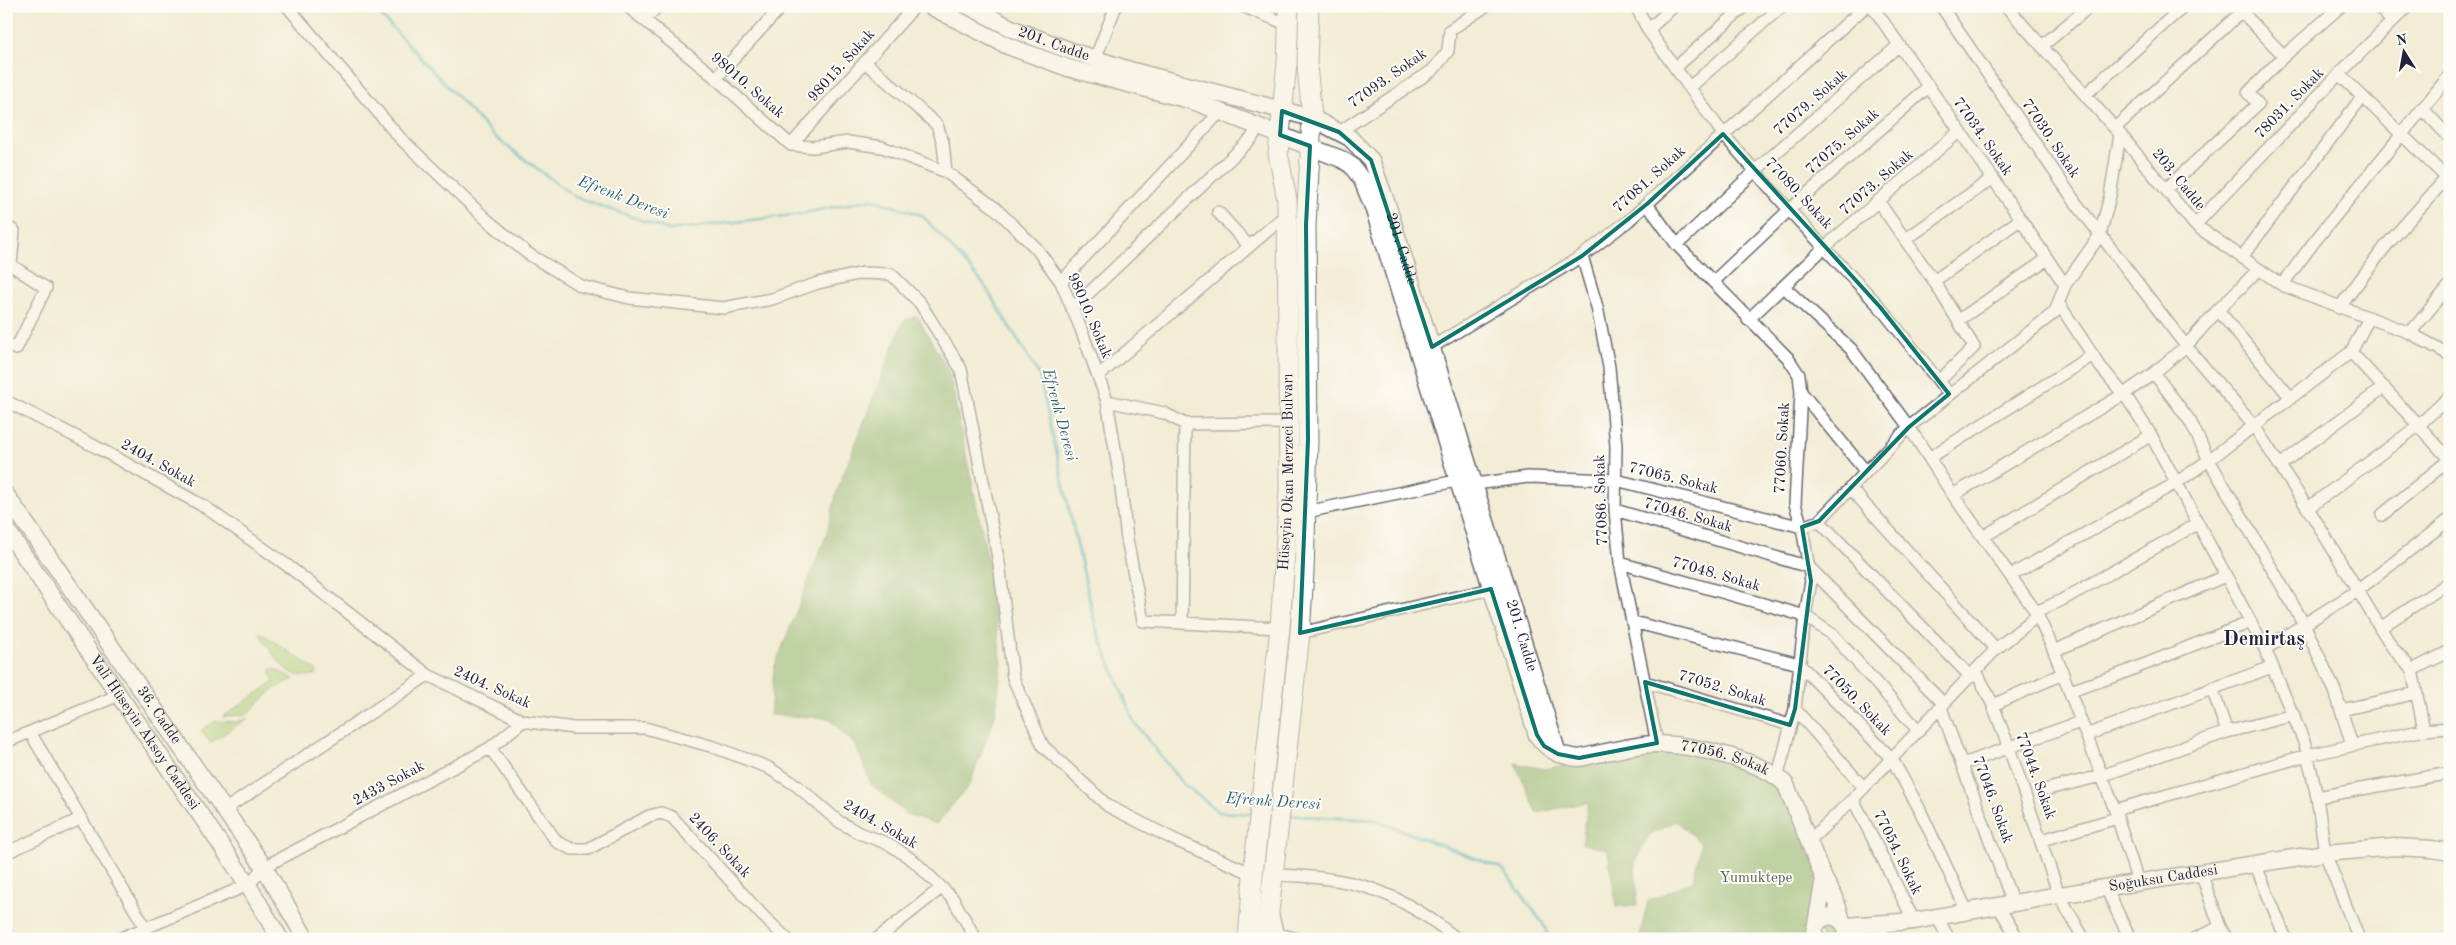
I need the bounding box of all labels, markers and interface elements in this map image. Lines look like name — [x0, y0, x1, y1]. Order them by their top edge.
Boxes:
street label: 201. Cadde — [1016, 24, 1091, 64]
street label: 98015. Sokak — [806, 27, 878, 105]
north arrow — [2378, 28, 2428, 78]
text: N — [2395, 32, 2409, 48]
street label: 77093. Sokak — [1346, 46, 1430, 111]
street label: 98010. Sokak — [707, 50, 787, 122]
street label: 78031. Sokak — [2253, 66, 2327, 142]
street label: 77079. Sokak — [1771, 67, 1851, 139]
street label: 77034. Sokak — [1950, 95, 2015, 179]
street label: 77030. Sokak — [2018, 97, 2082, 181]
street label: 77075. Sokak — [1803, 106, 1883, 178]
street label: 77081. Sokak — [1611, 144, 1689, 216]
street label: 203. Cadde — [2149, 146, 2207, 214]
street label: 77073. Sokak — [1837, 147, 1917, 219]
street label: 77080. Sokak — [1761, 155, 1835, 233]
water label: Efrenk Deresi — [575, 173, 671, 223]
street label: 201. Cadde — [1383, 211, 1419, 287]
street label: 98010. Sokak — [1064, 271, 1114, 361]
water label: Efrenk Deresi — [1039, 366, 1079, 464]
street label: Hüseyin Okan Merzeci Bulvarı — [1276, 373, 1297, 571]
street label: 77060. Sokak — [1773, 402, 1793, 494]
street label: 2404. Sokak — [118, 437, 198, 491]
street label: 77086. Sokak — [1593, 454, 1611, 546]
street label: 77065. Sokak — [1627, 461, 1719, 497]
street label: 77046. Sokak — [1642, 496, 1734, 536]
street label: 77048. Sokak — [1670, 555, 1762, 595]
street label: 201. Cadde — [1503, 598, 1539, 674]
district label: Demirtaş — [2223, 630, 2305, 650]
street label: Vali Hüseyin Aksoy Caddesi — [86, 652, 202, 813]
street label: 77050. Sokak — [1819, 663, 1893, 739]
street label: 2404. Sokak — [451, 664, 533, 712]
street label: 77052. Sokak — [1676, 668, 1768, 710]
street label: 36. Cadde — [134, 684, 184, 747]
street label: 77044. Sokak — [2012, 730, 2058, 822]
street label: 77056. Sokak — [1680, 739, 1772, 779]
street label: 77046. Sokak — [1969, 754, 2015, 846]
street label: 2433 Sokak — [351, 759, 427, 809]
water label: Efrenk Deresi — [1224, 791, 1322, 813]
street label: 2404. Sokak — [840, 798, 920, 852]
street label: 77054. Sokak — [1870, 809, 1924, 898]
street label: 2406. Sokak — [685, 811, 753, 882]
street label: Soğuksu Caddesi — [2108, 863, 2219, 895]
park label: Yumuktepe — [1720, 871, 1793, 886]

